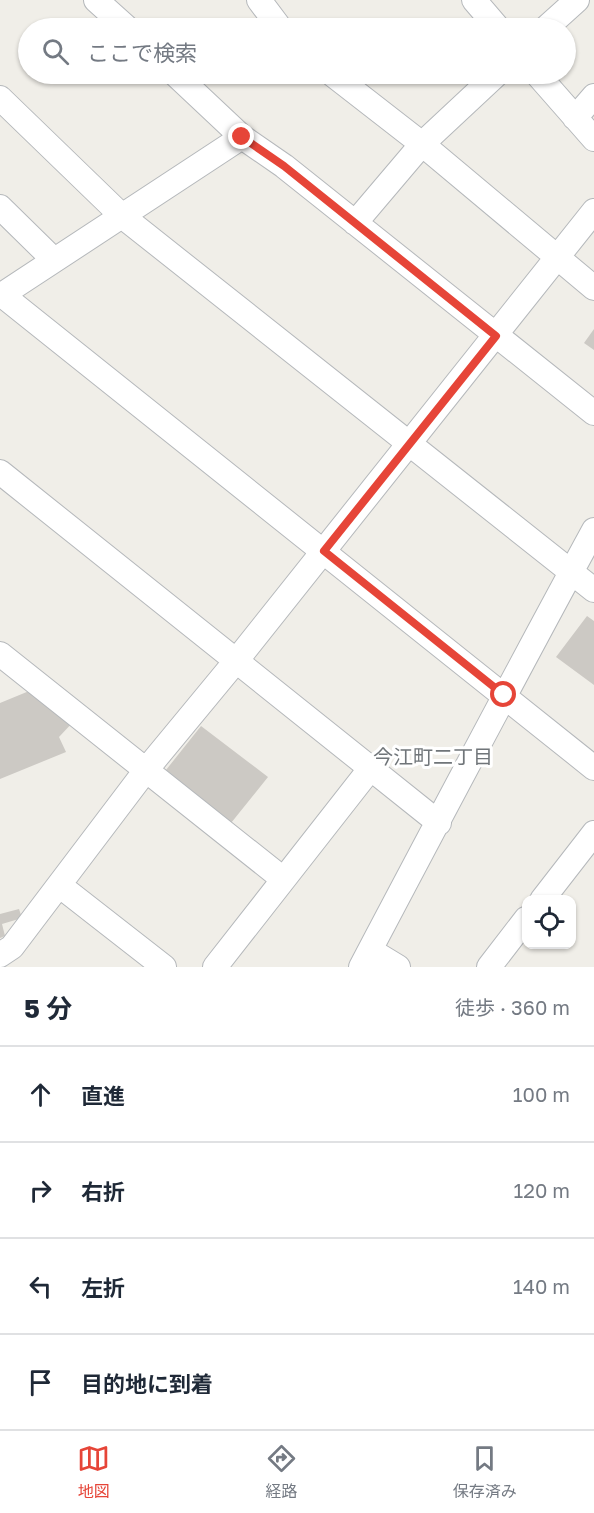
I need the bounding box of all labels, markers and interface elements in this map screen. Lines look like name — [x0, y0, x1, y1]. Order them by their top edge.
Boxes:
search box — [18, 18, 576, 84]
icon: search — [39, 35, 72, 68]
text: ここで検索 — [87, 39, 197, 66]
route end — [228, 123, 254, 149]
route start — [490, 681, 516, 707]
district label: 今江町二丁目 — [373, 744, 493, 768]
map controls — [522, 895, 576, 949]
button: locate — [522, 895, 576, 949]
text: 5 分 — [24, 993, 72, 1024]
text: 徒歩 · 360 m — [455, 995, 570, 1019]
icon: ahead — [24, 1078, 57, 1111]
text: 直進 — [81, 1082, 125, 1109]
text: 100 m — [513, 1082, 570, 1106]
icon: right — [24, 1174, 57, 1207]
text: 右折 — [81, 1178, 125, 1205]
text: 120 m — [514, 1178, 570, 1202]
icon: left — [24, 1270, 57, 1303]
text: 左折 — [81, 1274, 125, 1301]
text: 140 m — [513, 1274, 570, 1298]
icon: arrive — [24, 1366, 57, 1399]
text: 目的地に到着 — [81, 1370, 213, 1397]
tab: 地図 — [77, 1442, 110, 1502]
tab: 経路 — [265, 1442, 298, 1502]
tab: 保存済み — [453, 1442, 517, 1502]

